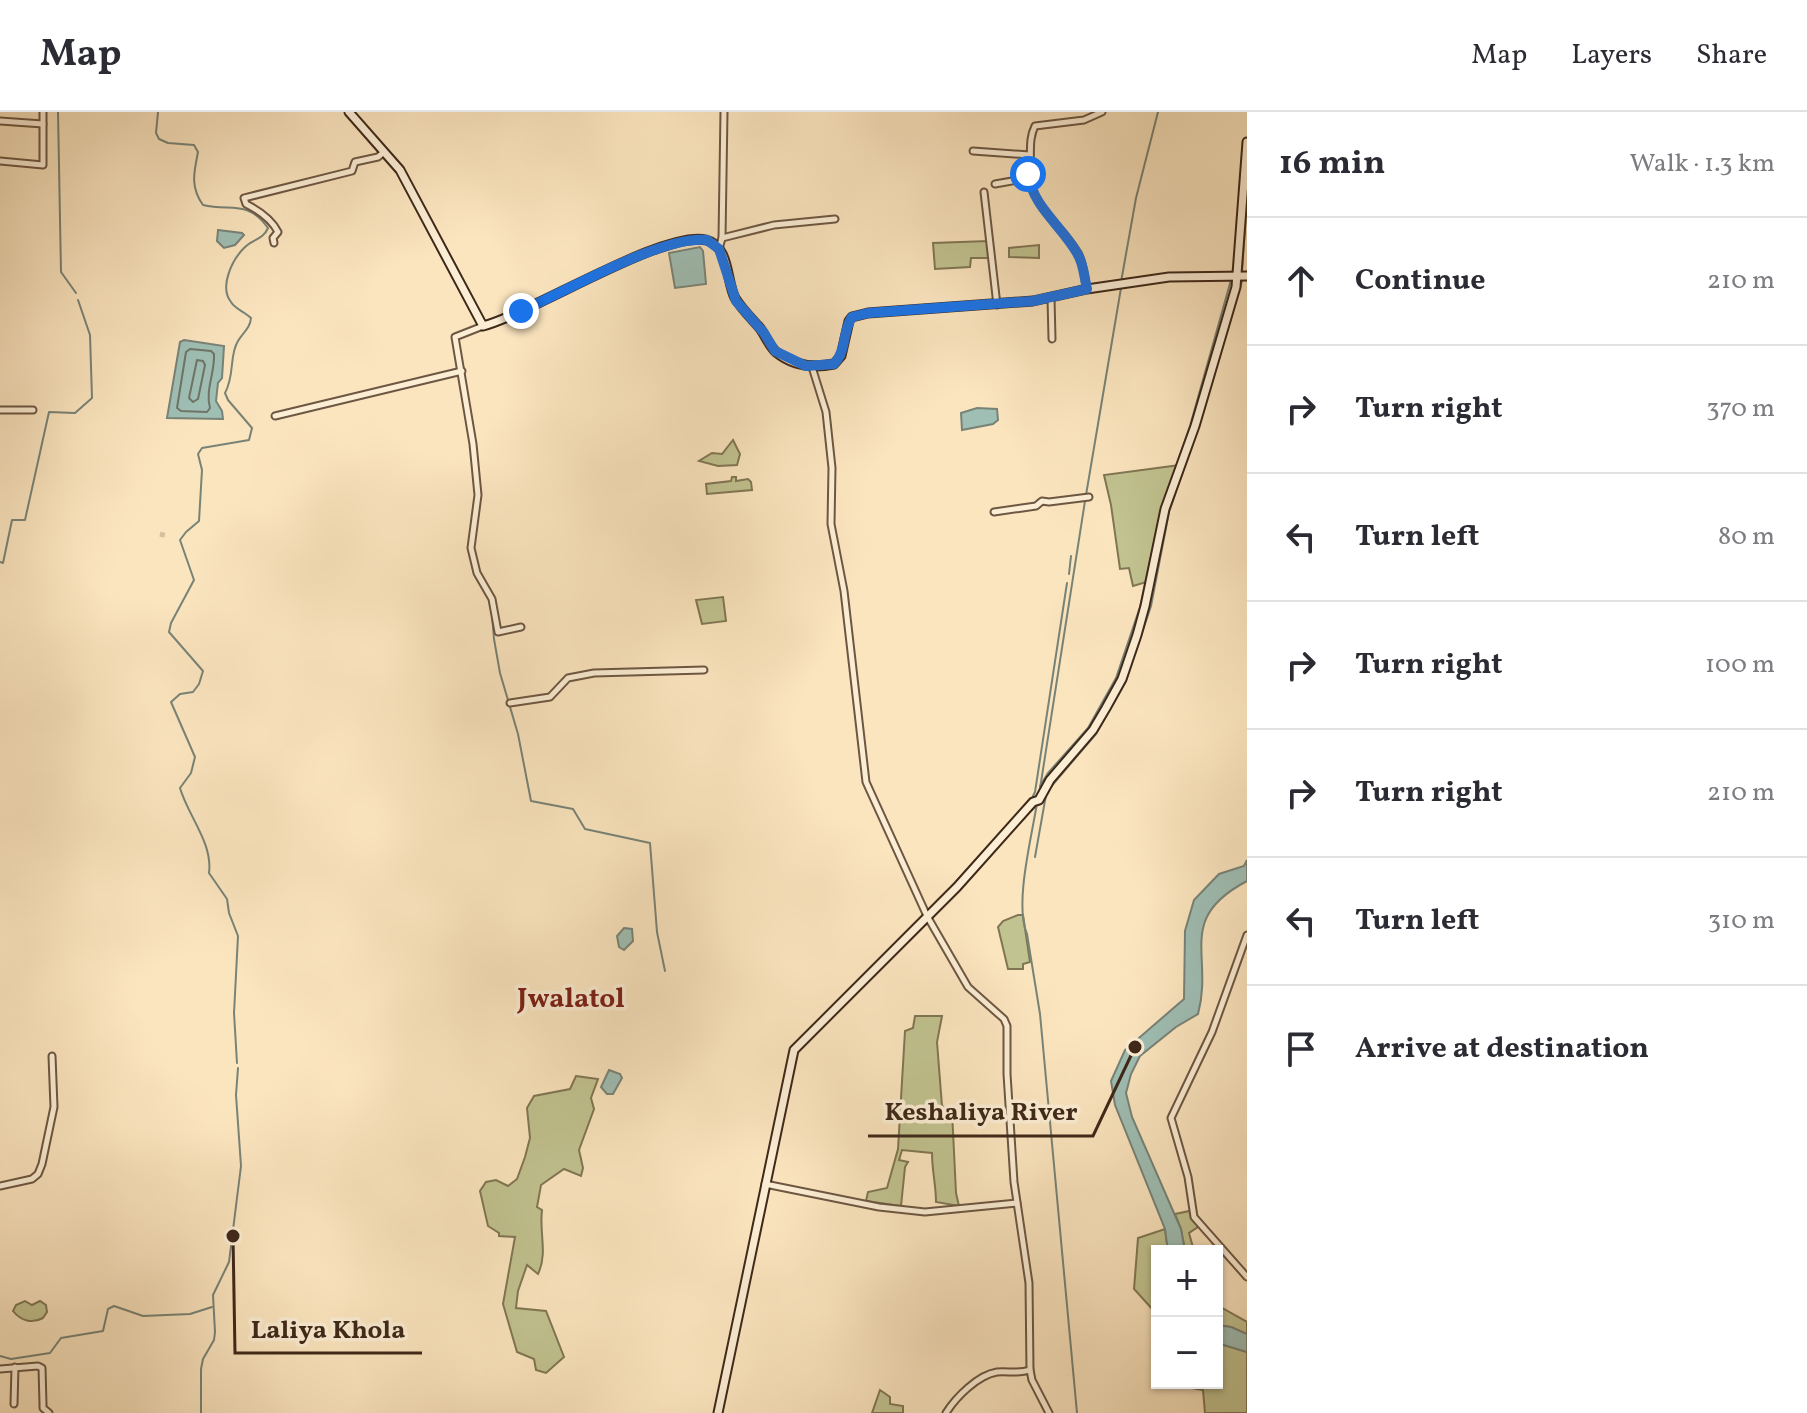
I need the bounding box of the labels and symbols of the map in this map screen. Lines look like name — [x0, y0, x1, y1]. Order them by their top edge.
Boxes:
route start — [1010, 156, 1046, 192]
route end — [503, 293, 539, 329]
district label: Jwalatol — [516, 980, 625, 1019]
callout: Keshaliya River — [868, 1086, 1093, 1136]
text: Keshaliya River — [884, 1095, 1078, 1131]
callout: Laliya Khola — [235, 1303, 422, 1353]
text: Laliya Khola — [251, 1313, 405, 1349]

